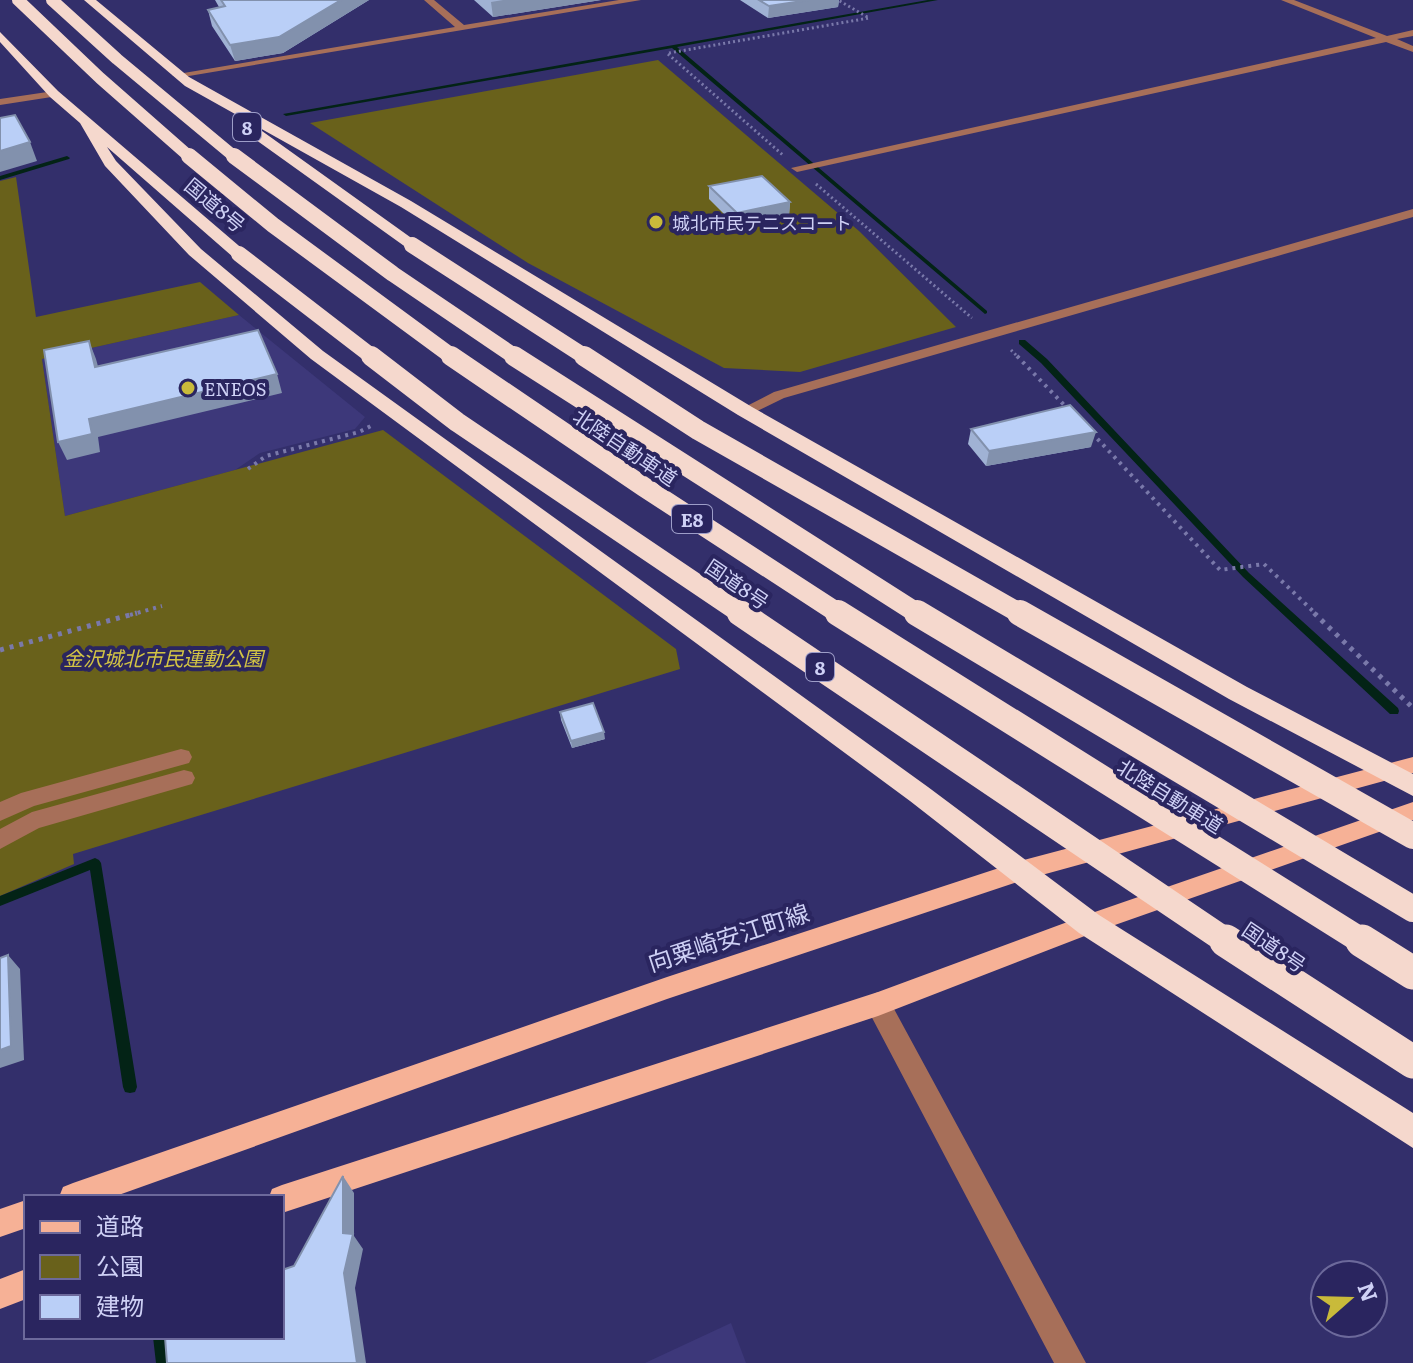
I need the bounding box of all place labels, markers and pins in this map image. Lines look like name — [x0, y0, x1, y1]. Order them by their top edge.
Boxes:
place label: 城北市民テニスコート — [672, 209, 852, 236]
marker: 城北市民テニスコート — [647, 213, 665, 231]
place label: ENEOS — [204, 375, 266, 402]
marker: ENEOS — [179, 379, 197, 397]

